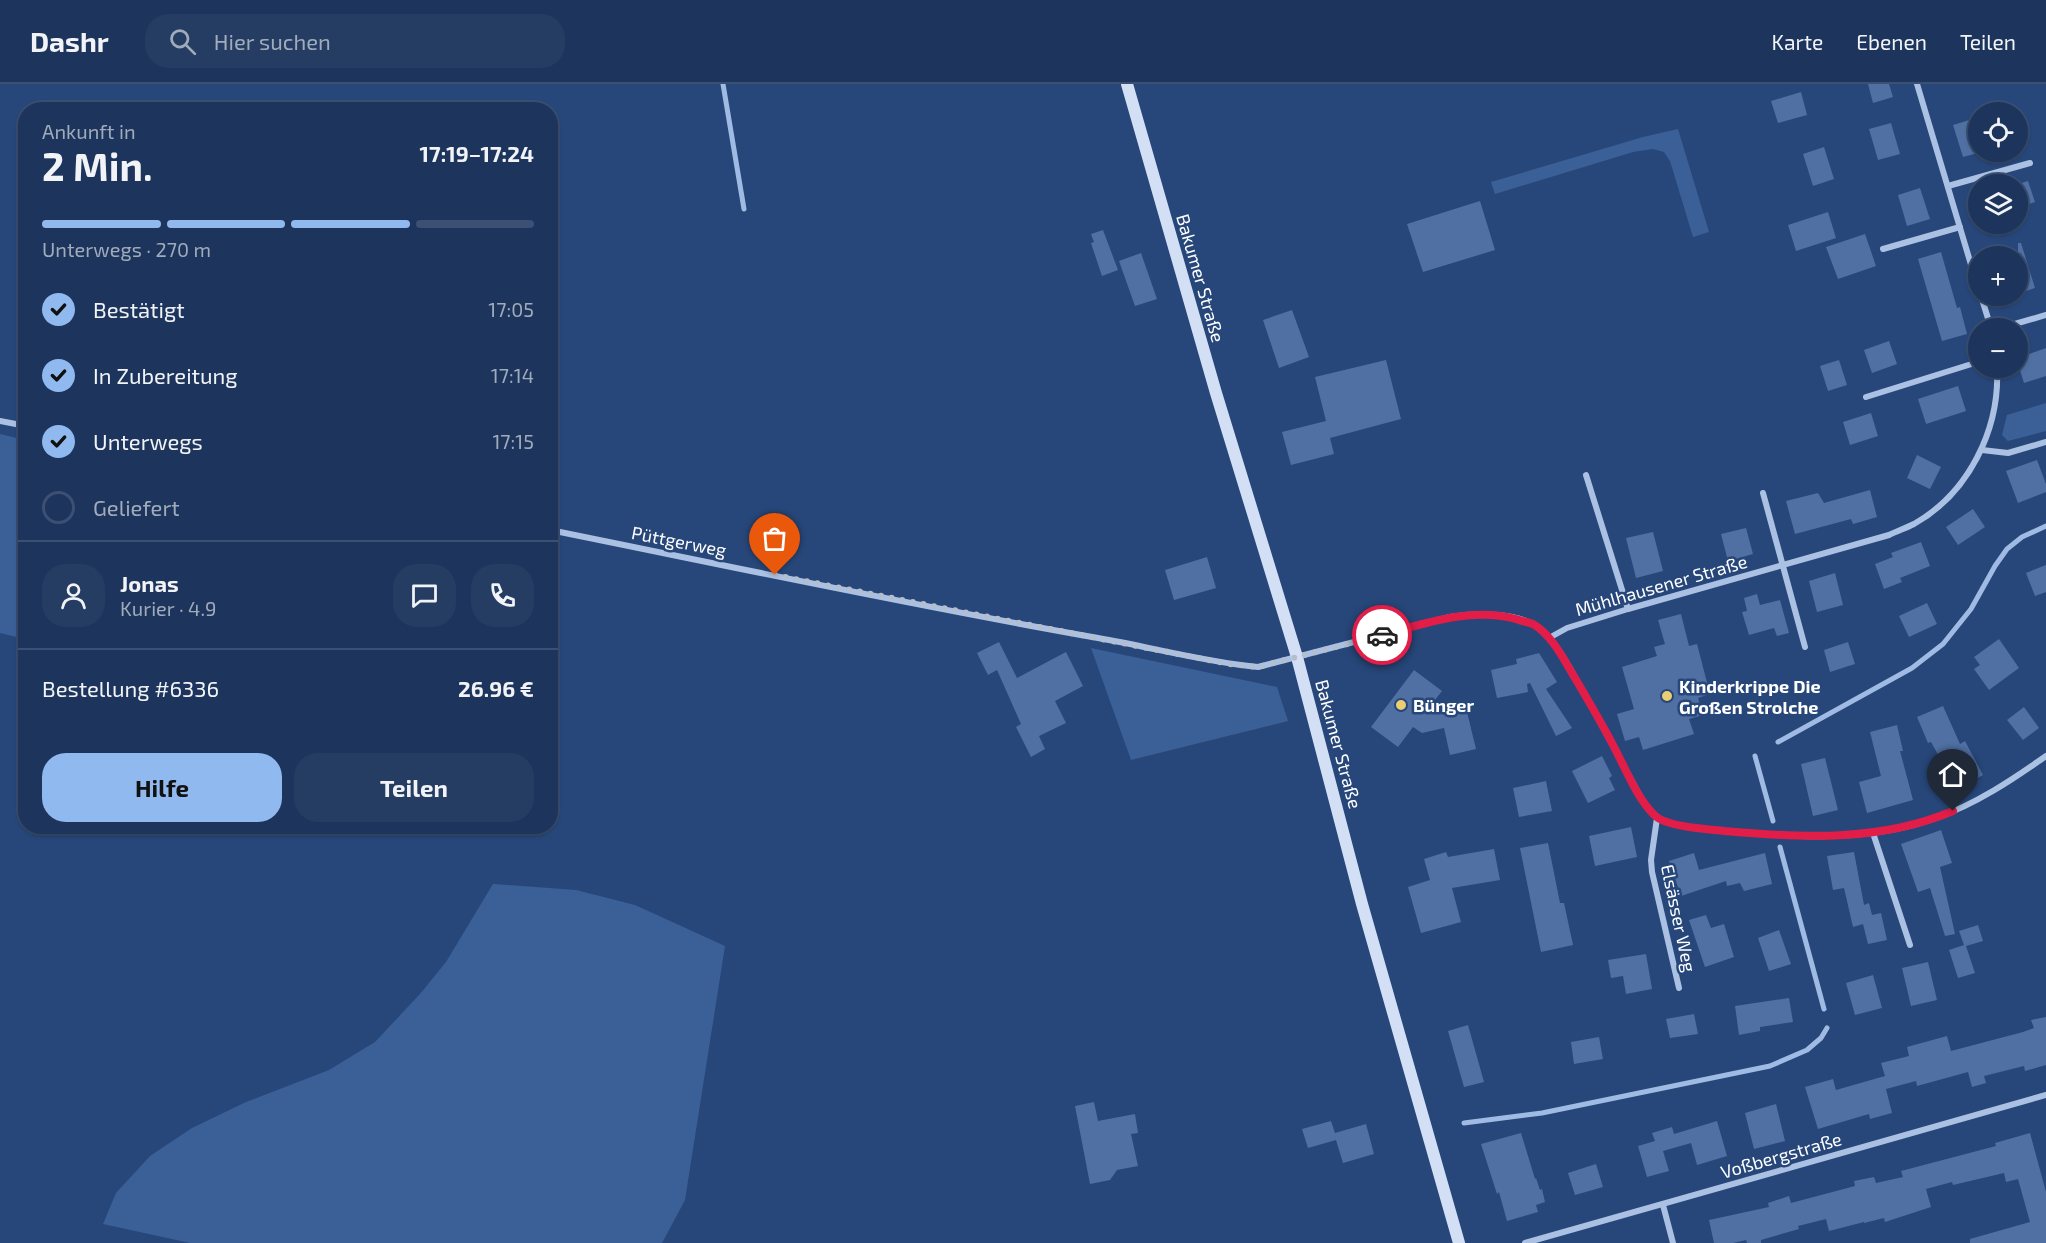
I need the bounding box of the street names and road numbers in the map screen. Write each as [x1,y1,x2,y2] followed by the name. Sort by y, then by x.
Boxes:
[1172,211,1230,345] street label: Bakumer Straße
[630,521,728,561] street label: Püttgerweg
[1572,550,1750,620] street label: Mühlhausener Straße
[1311,677,1367,811] street label: Bakumer Straße
[1657,862,1701,974] street label: Elsässer Weg
[1718,1127,1844,1183] street label: Voßbergstraße

